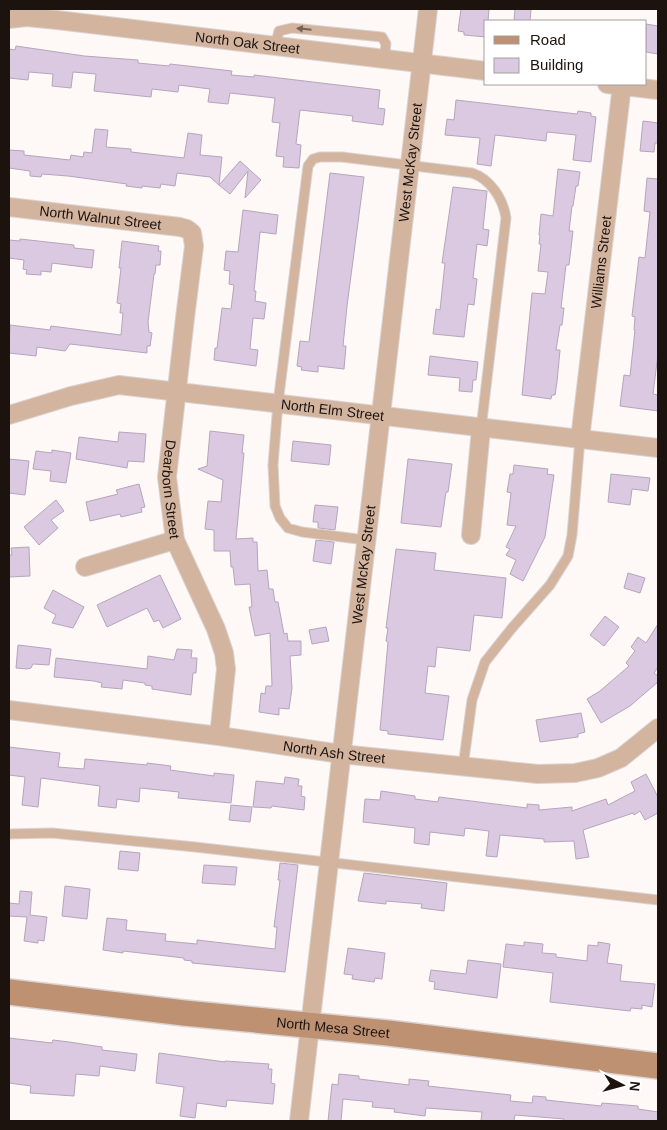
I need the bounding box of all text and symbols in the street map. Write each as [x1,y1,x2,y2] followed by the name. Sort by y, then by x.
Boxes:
[484,20,647,85] legend
[296,25,312,33] one-way arrow
[194,28,301,57] street label: North Oak Street
[530,31,566,48] text: Road
[530,56,583,73] text: Building
[395,102,425,223] street label: West McKay Street
[39,203,162,233] street label: North Walnut Street
[588,215,614,310] street label: Williams Street
[280,396,385,424] street label: North Elm Street
[159,439,183,540] street label: Dearborn Street
[349,504,378,625] street label: West McKay Street
[282,738,386,766] street label: North Ash Street
[276,1014,391,1041] street label: North Mesa Street
[597,1060,647,1110] north arrow
[626,1080,643,1092] text: N

